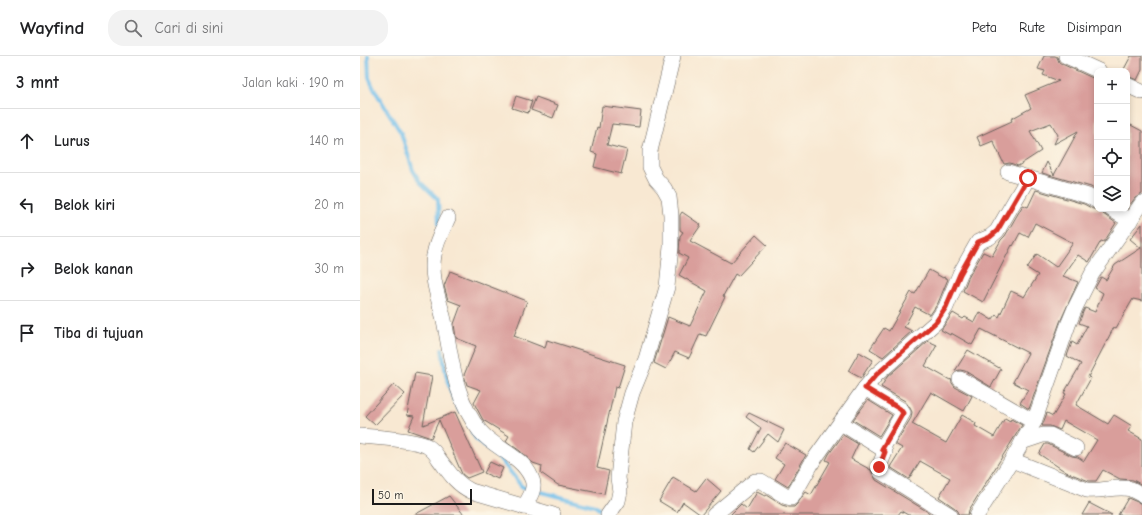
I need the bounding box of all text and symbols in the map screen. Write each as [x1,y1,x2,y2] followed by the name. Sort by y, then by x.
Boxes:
[108,10,388,46] search box
[20,17,84,39] text: Wayfind
[122,17,144,39] icon: search
[154,19,224,37] text: Cari di sini
[972,19,997,36] text: Peta
[1019,19,1045,36] text: Rute
[1067,19,1122,36] text: Disimpan
[1094,68,1130,212] map controls
[1094,68,1130,104] button: +
[16,73,59,92] text: 3 mnt
[242,75,344,90] text: Jalan kaki · 190 m
[1094,104,1130,140] button: −
[16,130,38,152] icon: ahead
[54,132,90,150] text: Lurus
[310,133,344,148] text: 140 m
[1094,140,1130,176] button: locate
[1019,169,1037,187] route start
[1094,176,1130,212] button: layers
[16,194,38,216] icon: left
[54,196,115,214] text: Belok kiri
[314,197,344,212] text: 20 m
[16,258,38,280] icon: right
[54,260,133,278] text: Belok kanan
[314,261,344,276] text: 30 m
[16,322,38,344] icon: arrive
[54,324,143,342] text: Tiba di tujuan
[870,458,888,476] route end
[372,487,472,506] scale bar
[378,489,403,502] text: 50 m

